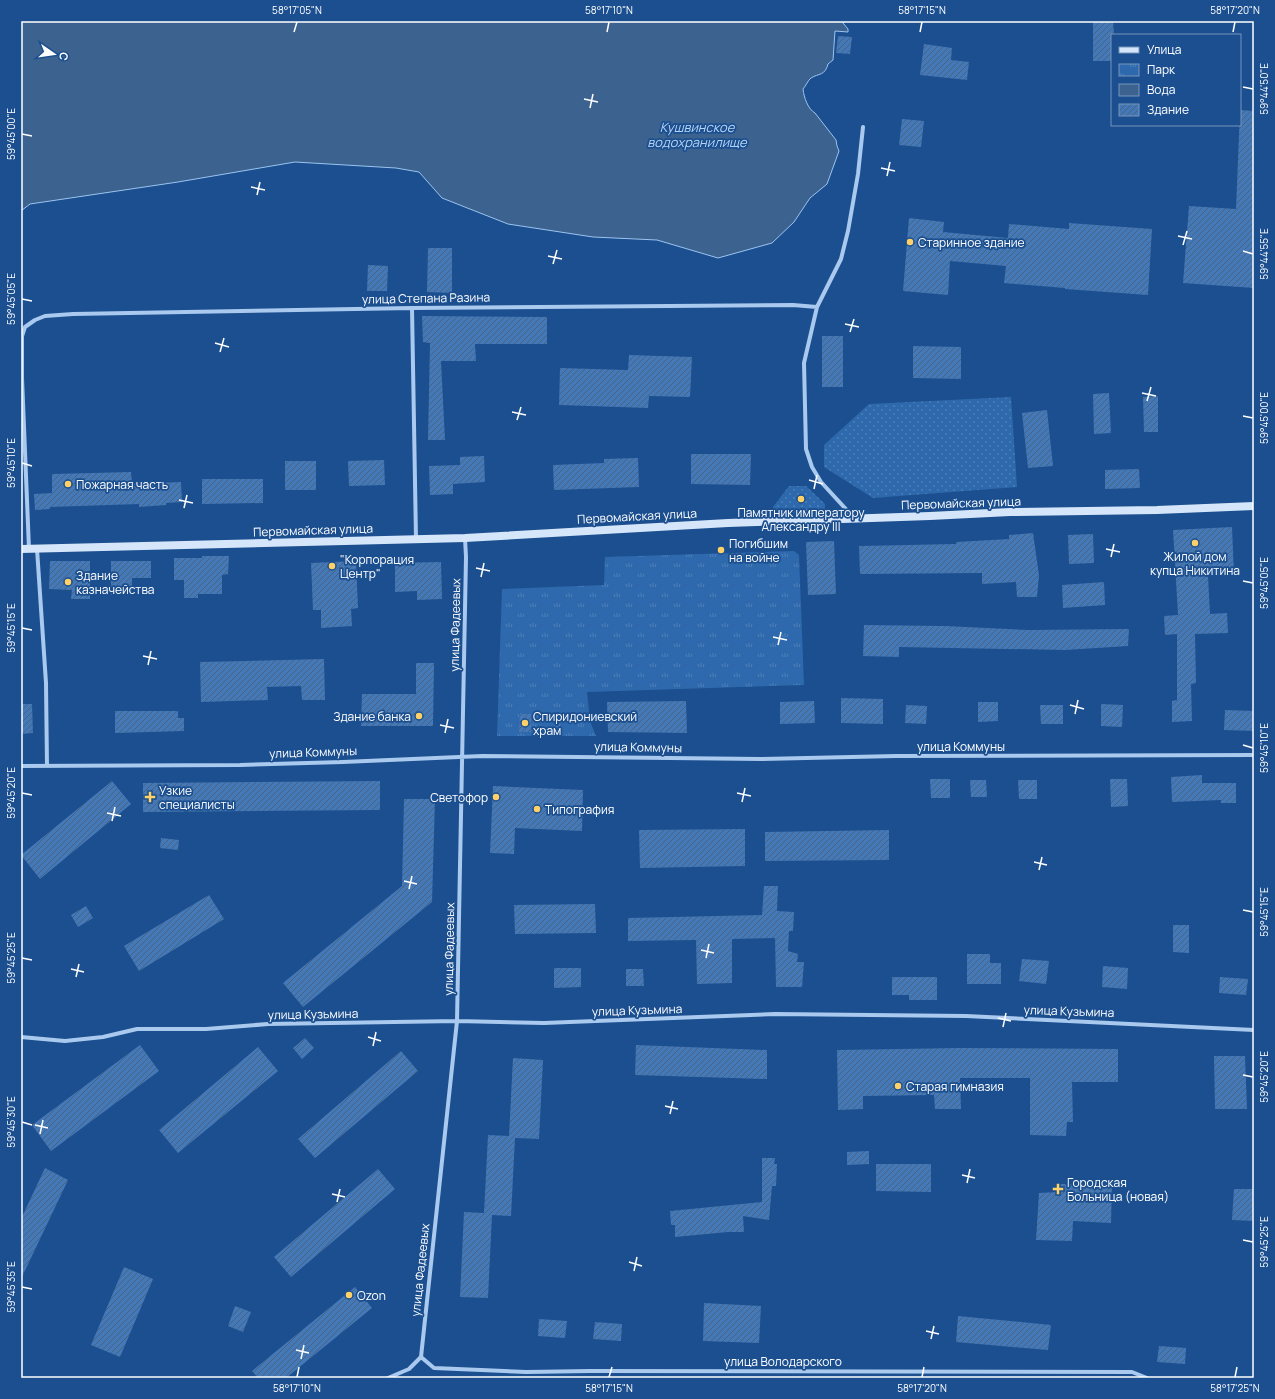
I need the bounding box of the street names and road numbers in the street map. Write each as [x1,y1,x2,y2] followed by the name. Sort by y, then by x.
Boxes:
[362,288,490,308] street label: улица Степана Разина
[901,492,1021,514] street label: Первомайская улица
[577,504,697,528] street label: Первомайская улица
[253,519,373,541] street label: Первомайская улица
[446,577,464,672] street label: улица Фадеевых
[594,738,682,756] street label: улица Коммуны
[917,738,1005,755] street label: улица Коммуны
[269,742,357,762] street label: улица Коммуны
[440,901,458,996] street label: улица Фадеевых
[591,1000,683,1020] street label: улица Кузьмина
[1023,1001,1115,1021] street label: улица Кузьмина
[268,1005,358,1023] street label: улица Кузьмина
[407,1222,433,1317] street label: улица Фадеевых
[724,1353,842,1370] street label: улица Володарского

